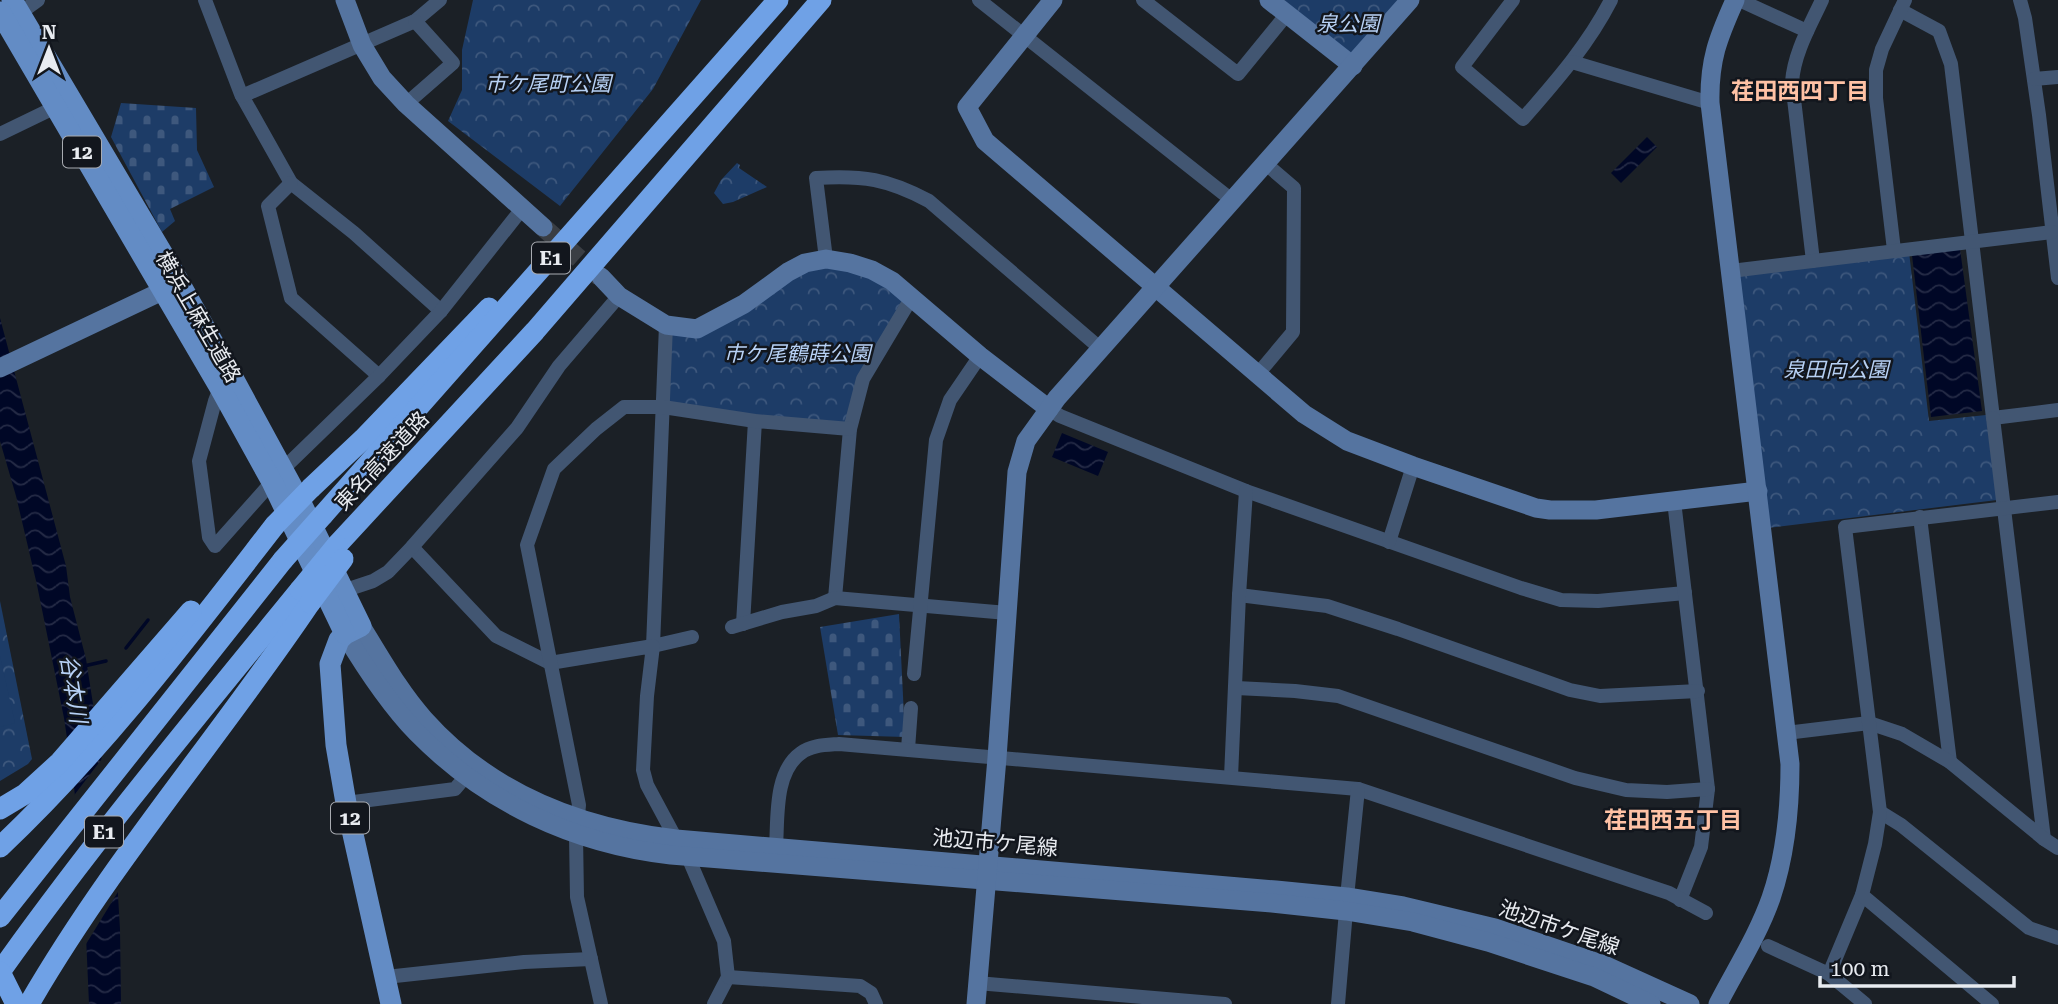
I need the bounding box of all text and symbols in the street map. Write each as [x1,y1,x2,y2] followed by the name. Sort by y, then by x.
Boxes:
[1317,12,1382,36] park label: 泉公園
[14,14,84,84] north arrow
[42,21,57,44] text: N
[485,72,614,96] park label: 市ケ尾町公園
[1731,78,1869,105] district label: 荏田西四丁目
[63,136,101,168] road number: 12
[532,242,570,274] road number: E1
[151,247,245,387] street label: 横浜上麻生道路
[724,342,873,366] park label: 市ケ尾鶴蒔公園
[1784,358,1891,382] park label: 泉田向公園
[330,407,434,515] street label: 東名高速道路
[54,653,92,728] water label: 谷本川
[331,803,369,834] road number: 12
[1604,807,1742,834] district label: 荏田西五丁目
[85,817,123,848] road number: E1
[931,826,1059,860] street label: 池辺市ケ尾線
[1496,896,1622,960] street label: 池辺市ケ尾線
[1820,944,2014,988] scale bar
[1830,957,1890,981] text: 100 m

